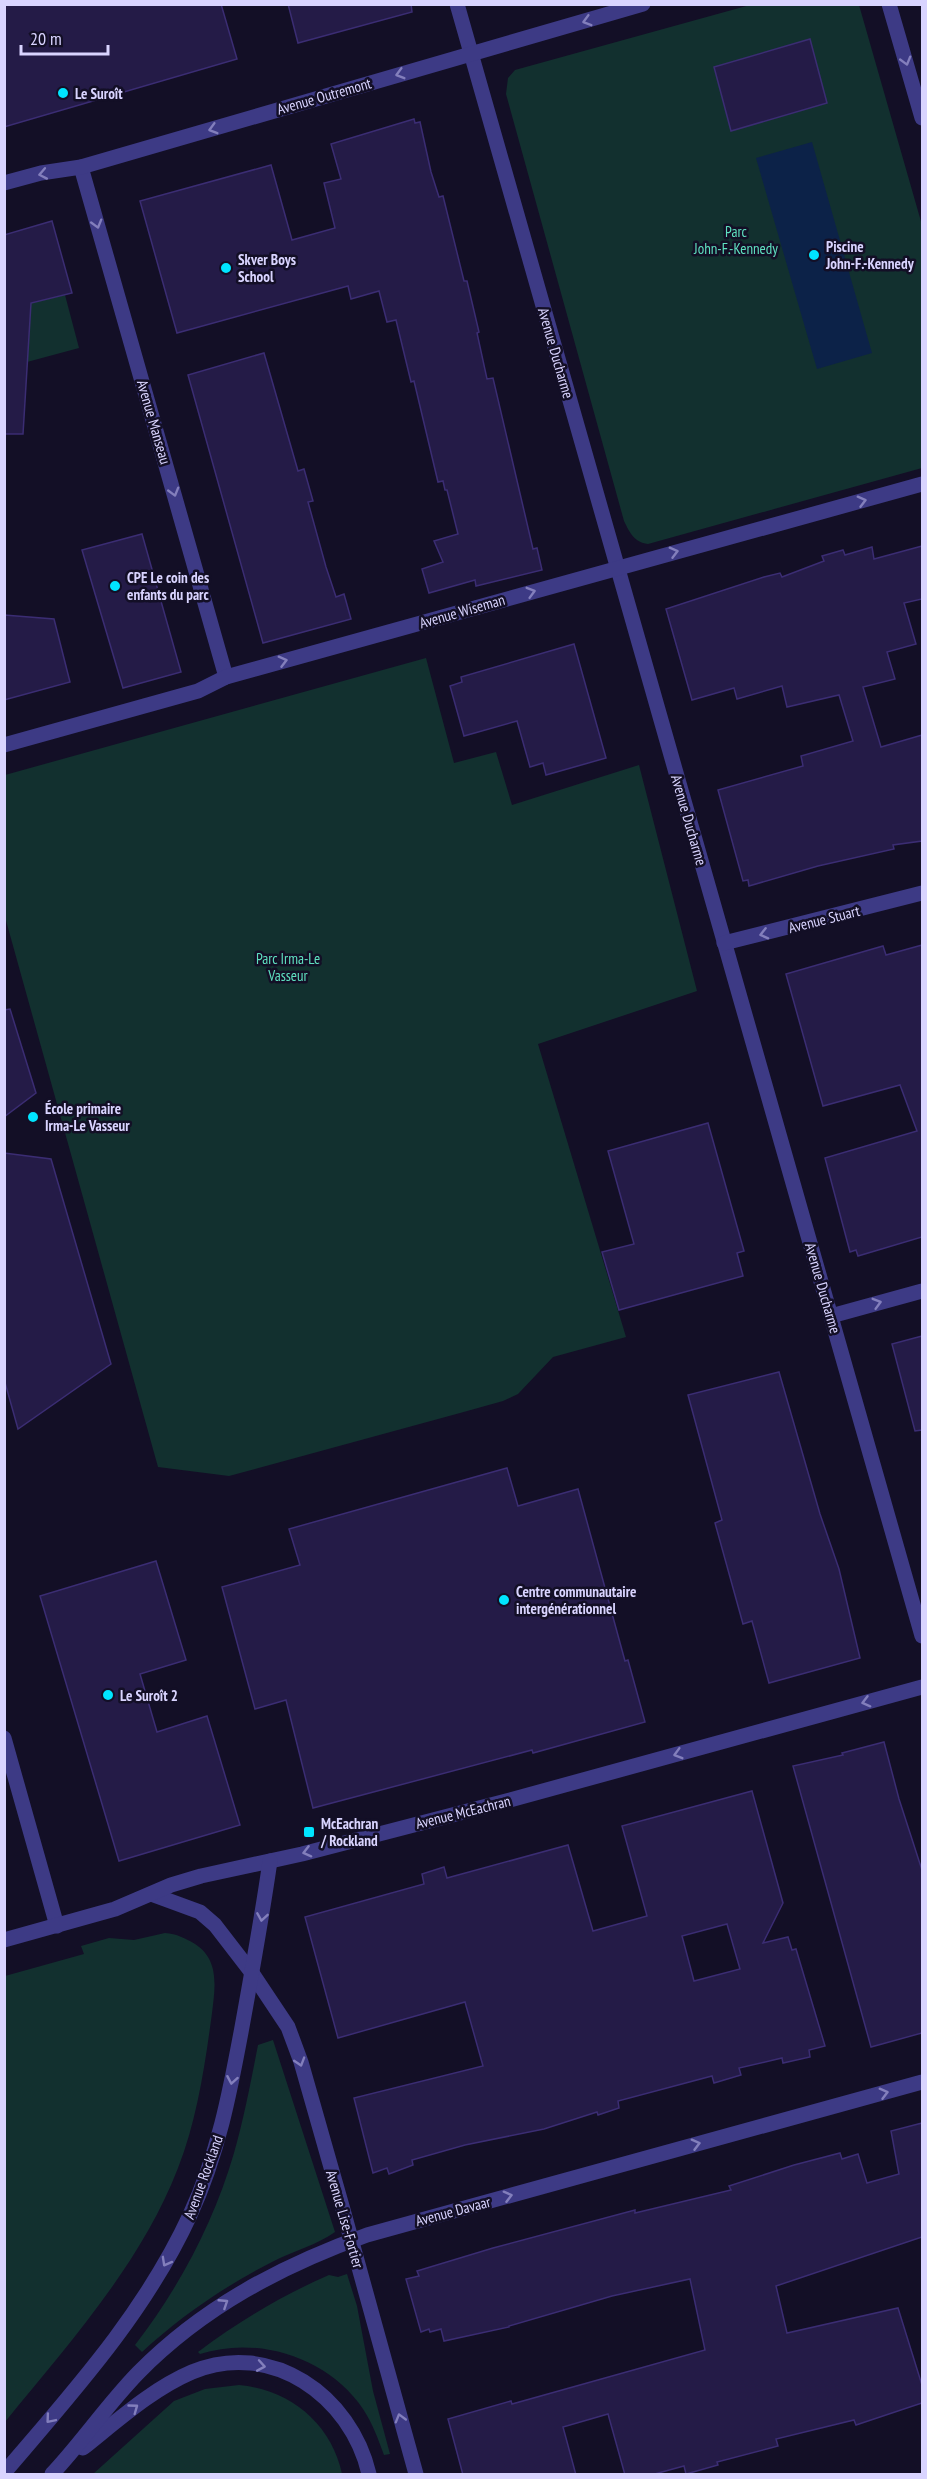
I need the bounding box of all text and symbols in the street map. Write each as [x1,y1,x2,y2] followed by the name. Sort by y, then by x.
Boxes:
[582,14,593,26] one-way arrow
[21,18,108,56] scale bar
[30,27,62,50] text: 20 m
[899,55,911,66] one-way arrow
[395,67,406,79] one-way arrow
[275,73,373,119] street label: Avenue Outremont
[75,84,123,103] place label: Le Suroît
[56,86,70,100] marker: Le Suroît
[208,122,219,134] one-way arrow
[38,167,48,180] one-way arrow
[90,218,102,229] one-way arrow
[693,222,778,258] park label: Parc John-F.-Kennedy
[825,237,915,273] place label: Piscine John-F.-Kennedy
[807,248,821,262] marker: Piscine John-F.-Kennedy
[238,250,296,286] place label: Skver Boys School
[219,261,233,275] marker: Skver Boys School
[534,305,578,401] street label: Avenue Ducharme
[133,378,175,466] street label: Avenue Manseau
[167,486,179,497] one-way arrow
[856,496,867,508] one-way arrow
[668,547,679,559] one-way arrow
[127,568,210,604] place label: CPE Le coin des enfants du parc
[108,579,122,593] marker: CPE Le coin des enfants du parc
[525,587,536,599] one-way arrow
[417,590,507,632] street label: Avenue Wiseman
[277,656,288,668] one-way arrow
[667,772,711,868] street label: Avenue Ducharme
[786,901,862,937] street label: Avenue Stuart
[759,926,769,939] one-way arrow
[256,949,320,985] park label: Parc Irma-Le Vasseur
[45,1099,130,1135] place label: École primaire Irma-Le Vasseur
[26,1110,40,1124] marker: École primaire Irma-Le Vasseur
[801,1240,845,1336] street label: Avenue Ducharme
[872,1298,882,1311] one-way arrow
[516,1582,637,1618] place label: Centre communautaire intergénérationnel
[497,1593,511,1607] marker: Centre communautaire intergénérationnel
[120,1686,178,1705] place label: Le Suroît 2
[101,1688,115,1702] marker: Le Suroît 2
[861,1695,872,1707] one-way arrow
[673,1747,684,1759] one-way arrow
[414,1791,512,1833] street label: Avenue McEachran
[320,1814,378,1850] place label: McEachran / Rockland
[302,1825,316,1839] marker: McEachran / Rockland
[302,1845,312,1858] one-way arrow
[256,1912,268,1921] one-way arrow
[293,2056,305,2067] one-way arrow
[226,2074,239,2084] one-way arrow
[878,2088,889,2100] one-way arrow
[179,2132,227,2222] street label: Avenue Rockland
[691,2139,701,2152] one-way arrow
[322,2168,368,2271] street label: Avenue Lise-Fortier
[502,2191,513,2203] one-way arrow
[413,2192,493,2230] street label: Avenue Davaar
[162,2256,173,2266] one-way arrow
[217,2299,228,2310] one-way arrow
[256,2359,266,2372] one-way arrow
[128,2404,139,2415] one-way arrow
[47,2412,58,2423] one-way arrow
[395,2413,407,2424] one-way arrow

